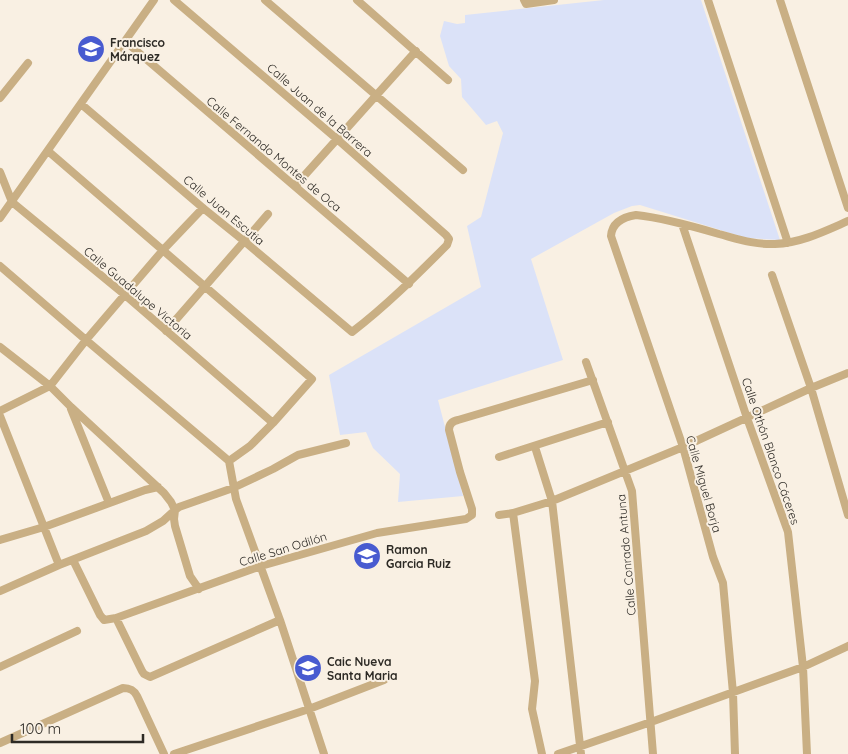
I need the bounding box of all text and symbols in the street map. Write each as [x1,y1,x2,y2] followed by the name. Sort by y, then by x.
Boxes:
[76,34,106,64] school or university icon: Francisco Márquez
[110,35,165,64] place label: Francisco Márquez
[264,60,376,160] street label: Calle Juan de la Barrera
[204,93,344,215] street label: Calle Fernando Montes de Oca
[180,172,268,248] street label: Calle Juan Escutia
[81,243,195,343] street label: Calle Guadalupe Victoria
[739,376,803,527] street label: Calle Othón Blanco Cáceres
[683,434,725,534] street label: Calle Miguel Borja
[613,494,639,616] street label: Calle Conrado Antuna
[237,529,329,569] street label: Calle San Odilón
[352,541,382,571] school or university icon: Ramon Garcia Ruiz
[386,542,451,571] place label: Ramon Garcia Ruiz
[293,653,323,683] school or university icon: Caic Nueva Santa Maria
[327,654,398,683] place label: Caic Nueva Santa Maria
[12,712,144,744] scale bar
[20,719,61,738] text: 100 m

